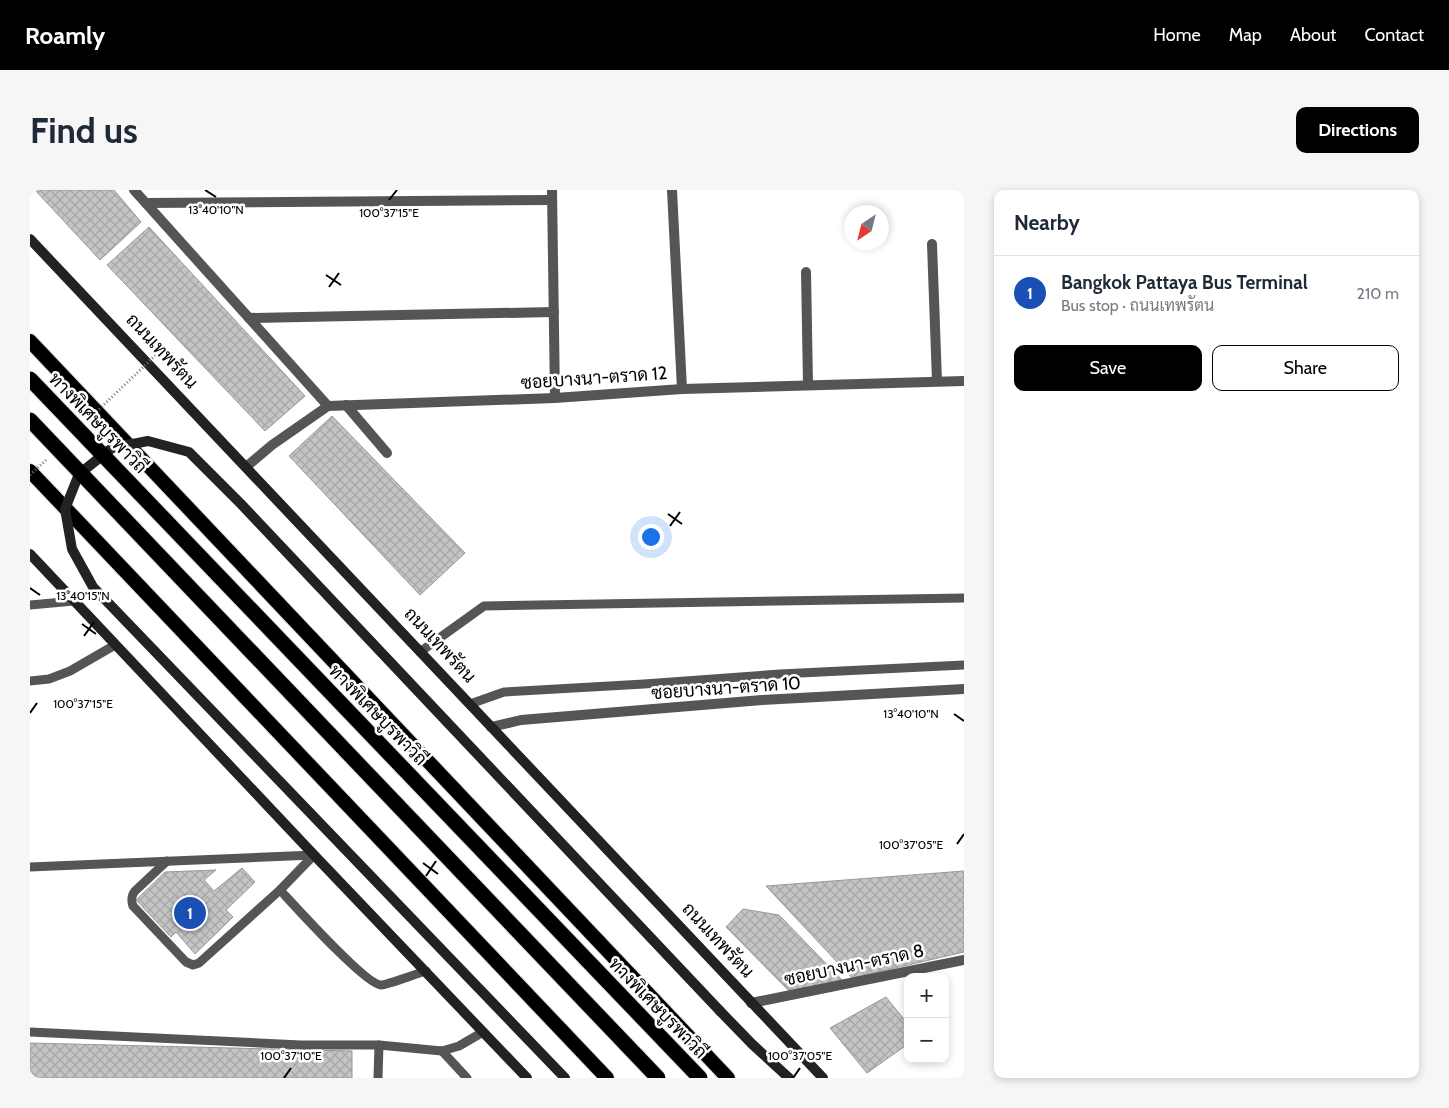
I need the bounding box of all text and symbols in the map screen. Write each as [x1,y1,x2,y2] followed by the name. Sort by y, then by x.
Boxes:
[25,21,105,50] text: Roamly
[1153,24,1201,46] text: Home
[1229,24,1262,46] text: Map
[1290,24,1336,46] text: About
[1364,24,1424,46] text: Contact
[1296,107,1419,153] button: Directions
[30,109,138,152] text: Find us
[188,202,244,217] text: 13°40'10"N
[359,205,419,220] text: 100°37'15"E
[844,205,889,250] north arrow
[1014,210,1080,235] text: Nearby
[1061,271,1308,294] text: Bangkok Pattaya Bus Terminal
[1027,284,1033,303] text: 1
[1357,284,1399,303] text: 210 m
[1061,296,1214,315] text: Bus stop · ถนนเทพรัตน
[122,309,202,393] street label: ถนนเทพรัตน
[1014,345,1202,391] button: Save
[1212,345,1399,391] button: Share
[520,362,668,394] street label: ซอยบางนา-ตราด 12
[43,366,153,480] street label: ทางพิเศษบูรพาวิถี
[638,524,664,550] your location
[56,588,110,603] text: 13°40'15"N
[400,603,480,687] street label: ถนนเทพรัตน
[323,658,433,772] street label: ทางพิเศษบูรพาวิถี
[651,672,801,704] street label: ซอยบางนา-ตราด 10
[53,696,113,711] text: 100°37'15"E
[883,706,939,721] text: 13°40'10"N
[879,837,943,852] text: 100°37'05"E
[174,894,206,932] pin: 1
[678,898,758,982] street label: ถนนเทพรัตน
[782,939,926,991] street label: ซอยบางนา-ตราด 8
[603,951,713,1065] street label: ทางพิเศษบูรพาวิถี
[904,973,949,1063] map controls
[904,973,949,1018] button: +
[904,1018,949,1063] button: −
[260,1048,322,1063] text: 100°37'10"E
[768,1048,832,1063] text: 100°37'05"E

